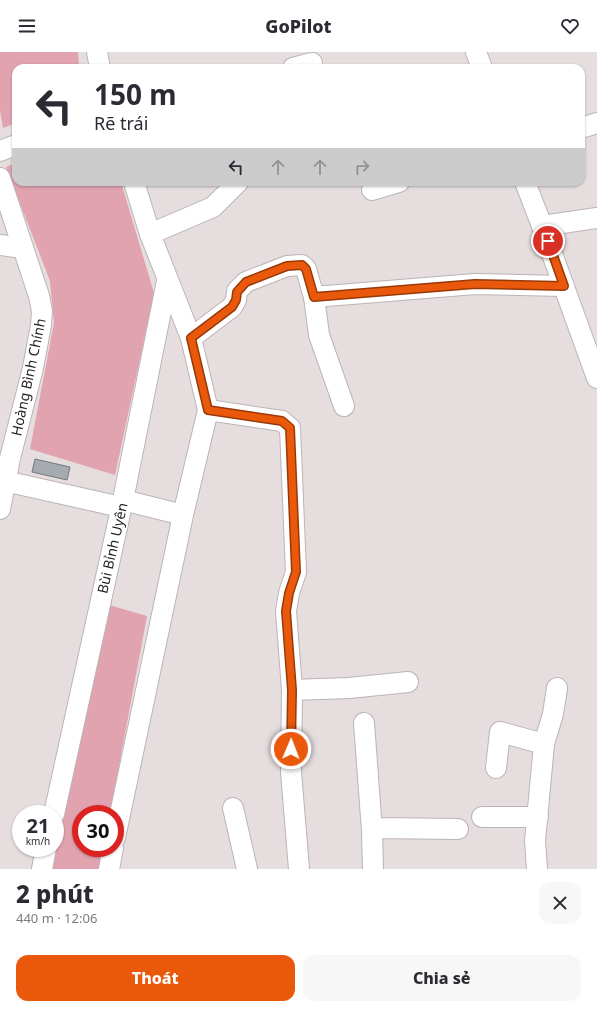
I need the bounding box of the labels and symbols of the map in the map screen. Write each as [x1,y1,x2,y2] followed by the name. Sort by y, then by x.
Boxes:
[531,224,565,258] pin
[6,316,50,438] street label: Hoàng Bình Chính
[92,501,132,595] street label: Bùi Bỉnh Uyên
[270,728,312,770] position arrow
[72,805,124,857] speed limit sign: 30

